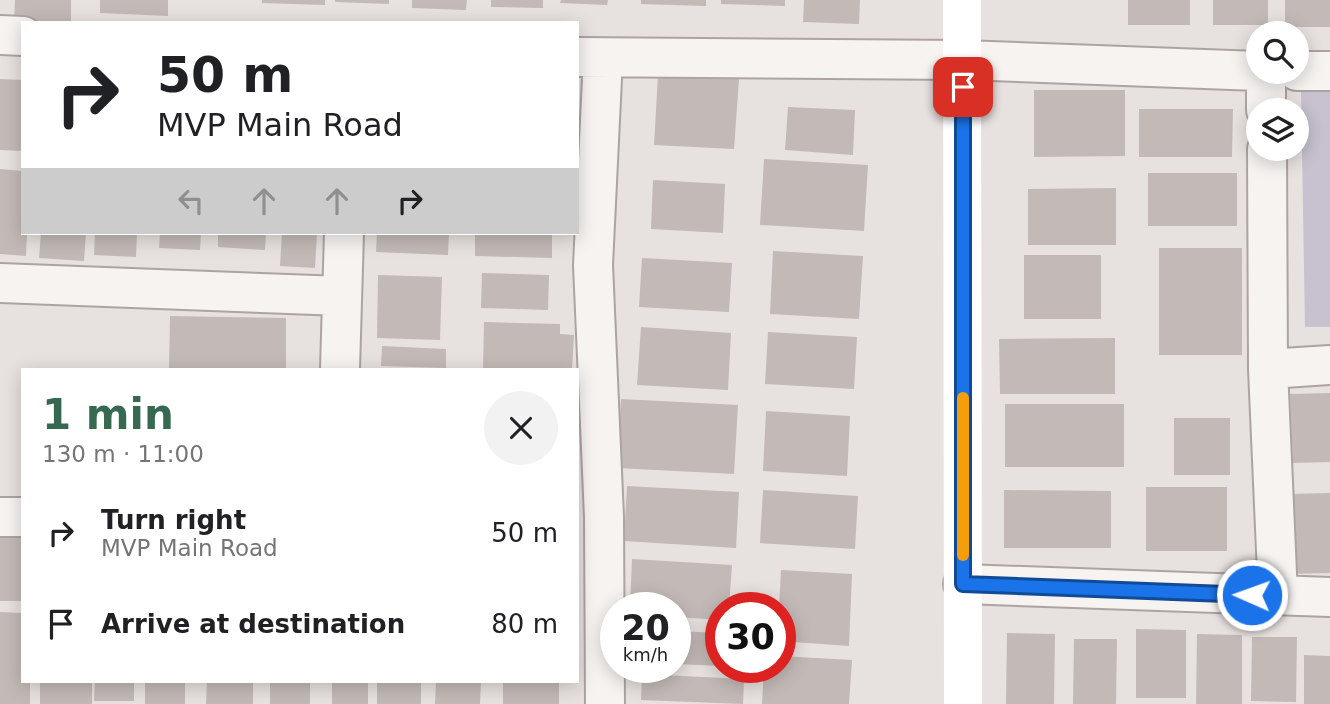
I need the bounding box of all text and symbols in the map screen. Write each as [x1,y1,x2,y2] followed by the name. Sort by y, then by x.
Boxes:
[1246,21,1309,161] map controls
[1246,21,1309,84] button: search
[157,47,293,104] text: 50 m
[42,49,133,140] icon: right
[933,57,993,117] pin
[944,68,982,106] icon: arrive
[1246,98,1309,161] button: layers
[157,106,403,144] text: MVP Main Road
[172,182,210,220] icon: left
[245,182,283,220] icon: ahead
[318,182,356,220] icon: ahead
[391,182,429,220] icon: right
[42,390,174,439] text: 1 min
[484,391,558,465] button: close
[42,441,204,467] text: 130 m · 11:00
[101,505,246,535] text: Turn right
[42,514,80,552] icon: right
[491,518,558,548] text: 50 m
[101,535,278,561] text: MVP Main Road
[1215,558,1289,632] position arrow
[705,592,796,683] speed limit sign: 30
[42,605,80,643] icon: arrive
[621,608,670,648] text: 20
[101,609,405,639] text: Arrive at destination
[491,609,558,639] text: 80 m
[623,644,668,665] text: km/h

